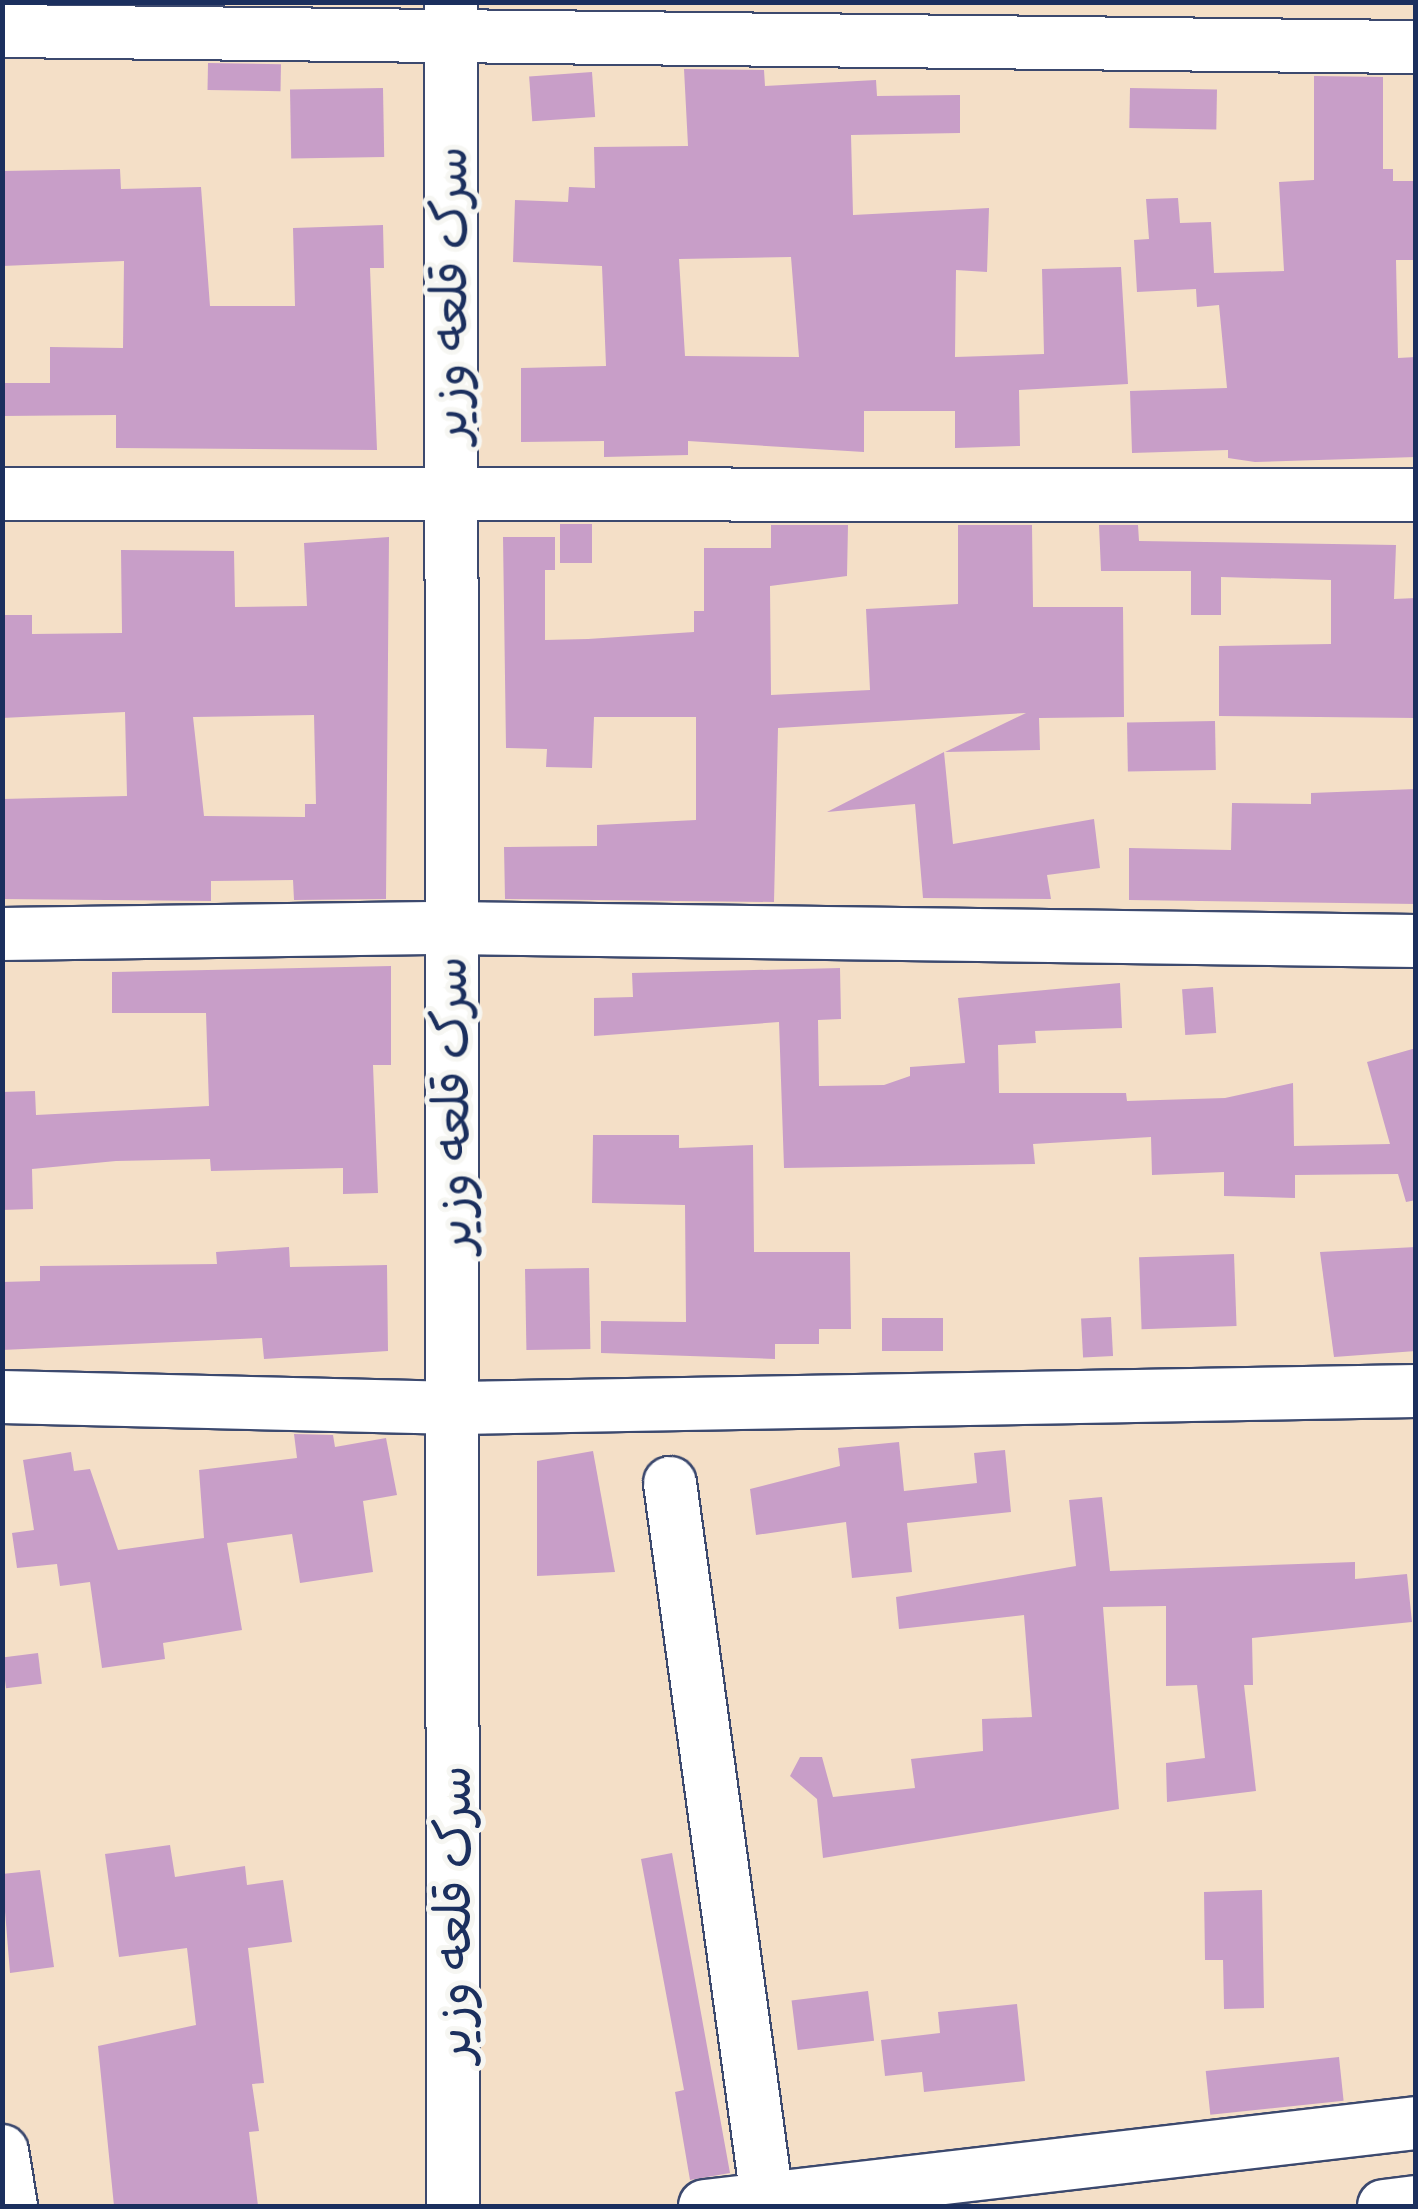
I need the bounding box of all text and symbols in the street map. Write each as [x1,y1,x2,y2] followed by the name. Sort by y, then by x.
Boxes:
[420,146,480,444] street label: سرک قلعه وزیر
[419,956,485,1254] street label: سرک قلعه وزیر
[424,1765,484,2063] street label: سرک قلعه وزیر

